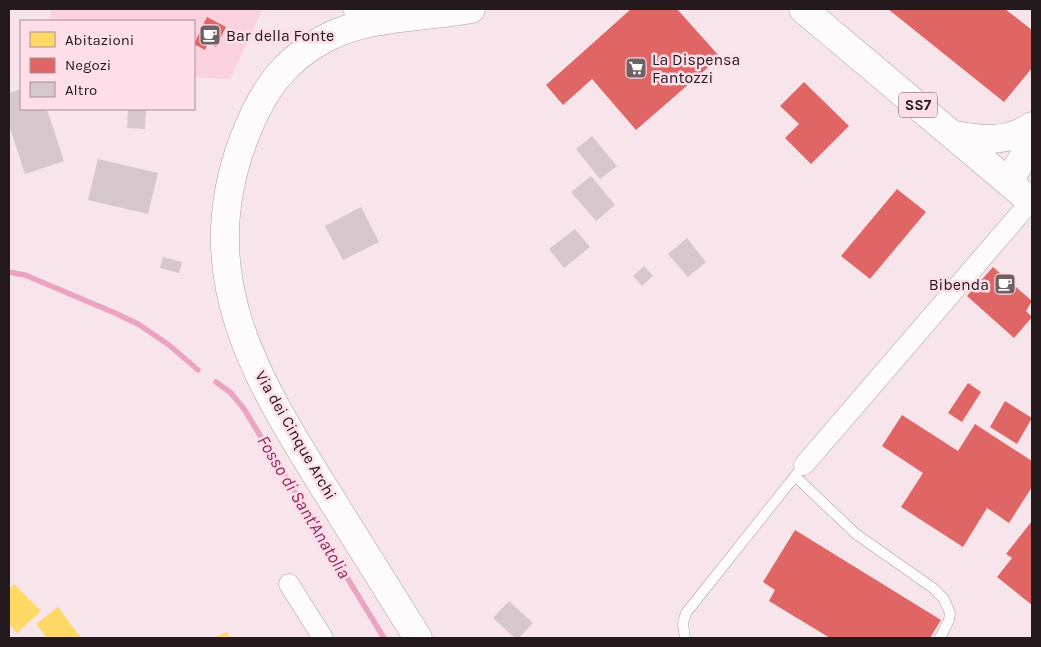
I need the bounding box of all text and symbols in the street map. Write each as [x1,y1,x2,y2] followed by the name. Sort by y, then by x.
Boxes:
[20,20,195,110] legend
[198,23,222,47] cafe icon: Bar della Fonte
[226,26,334,45] place label: Bar della Fonte
[65,31,134,49] text: Abitazioni
[652,50,740,87] place label: La Dispensa Fantozzi
[65,56,111,74] text: Negozi
[624,56,648,80] supermarket icon: La Dispensa Fantozzi
[65,81,97,99] text: Altro
[899,92,937,118] road number: SS7
[993,272,1017,296] cafe icon: Bibenda
[929,275,989,294] place label: Bibenda
[251,367,341,503] street label: Via dei Cinque Archi
[252,431,356,583] water label: Fosso di Sant'Anatolia

